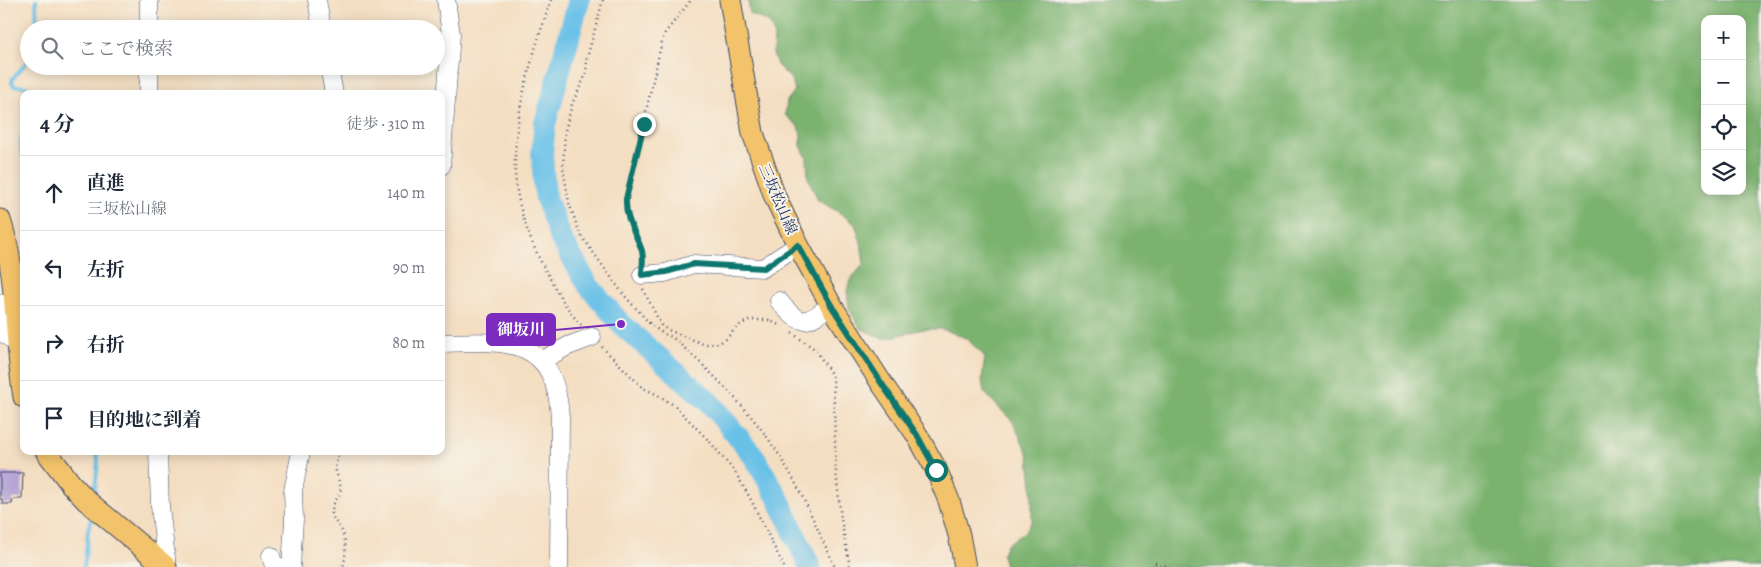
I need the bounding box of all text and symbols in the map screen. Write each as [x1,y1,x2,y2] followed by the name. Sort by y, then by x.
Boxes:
[1701,15,1746,195] map controls
[1701,15,1746,60] button: +
[20,20,445,75] search box
[38,34,66,62] icon: search
[78,36,173,62] text: ここで検索
[1701,60,1746,105] button: −
[1701,105,1746,150] button: locate
[40,110,75,138] text: 4 分
[346,113,425,135] text: 徒歩 · 310 m
[633,113,656,136] route end
[1701,150,1746,195] button: layers
[754,161,802,237] street label: 三坂松山線
[87,170,125,196] text: 直進
[40,179,68,207] icon: ahead
[387,182,425,204] text: 140 m
[87,198,167,220] text: 三坂松山線
[40,254,68,282] icon: left
[87,257,125,283] text: 左折
[393,257,425,279] text: 90 m
[487,314,555,345] callout: 御坂川
[497,319,545,341] text: 御坂川
[40,329,68,357] icon: right
[87,332,125,358] text: 右折
[392,332,425,354] text: 80 m
[40,404,68,432] icon: arrive
[87,407,201,433] text: 目的地に到着
[925,459,948,482] route start

